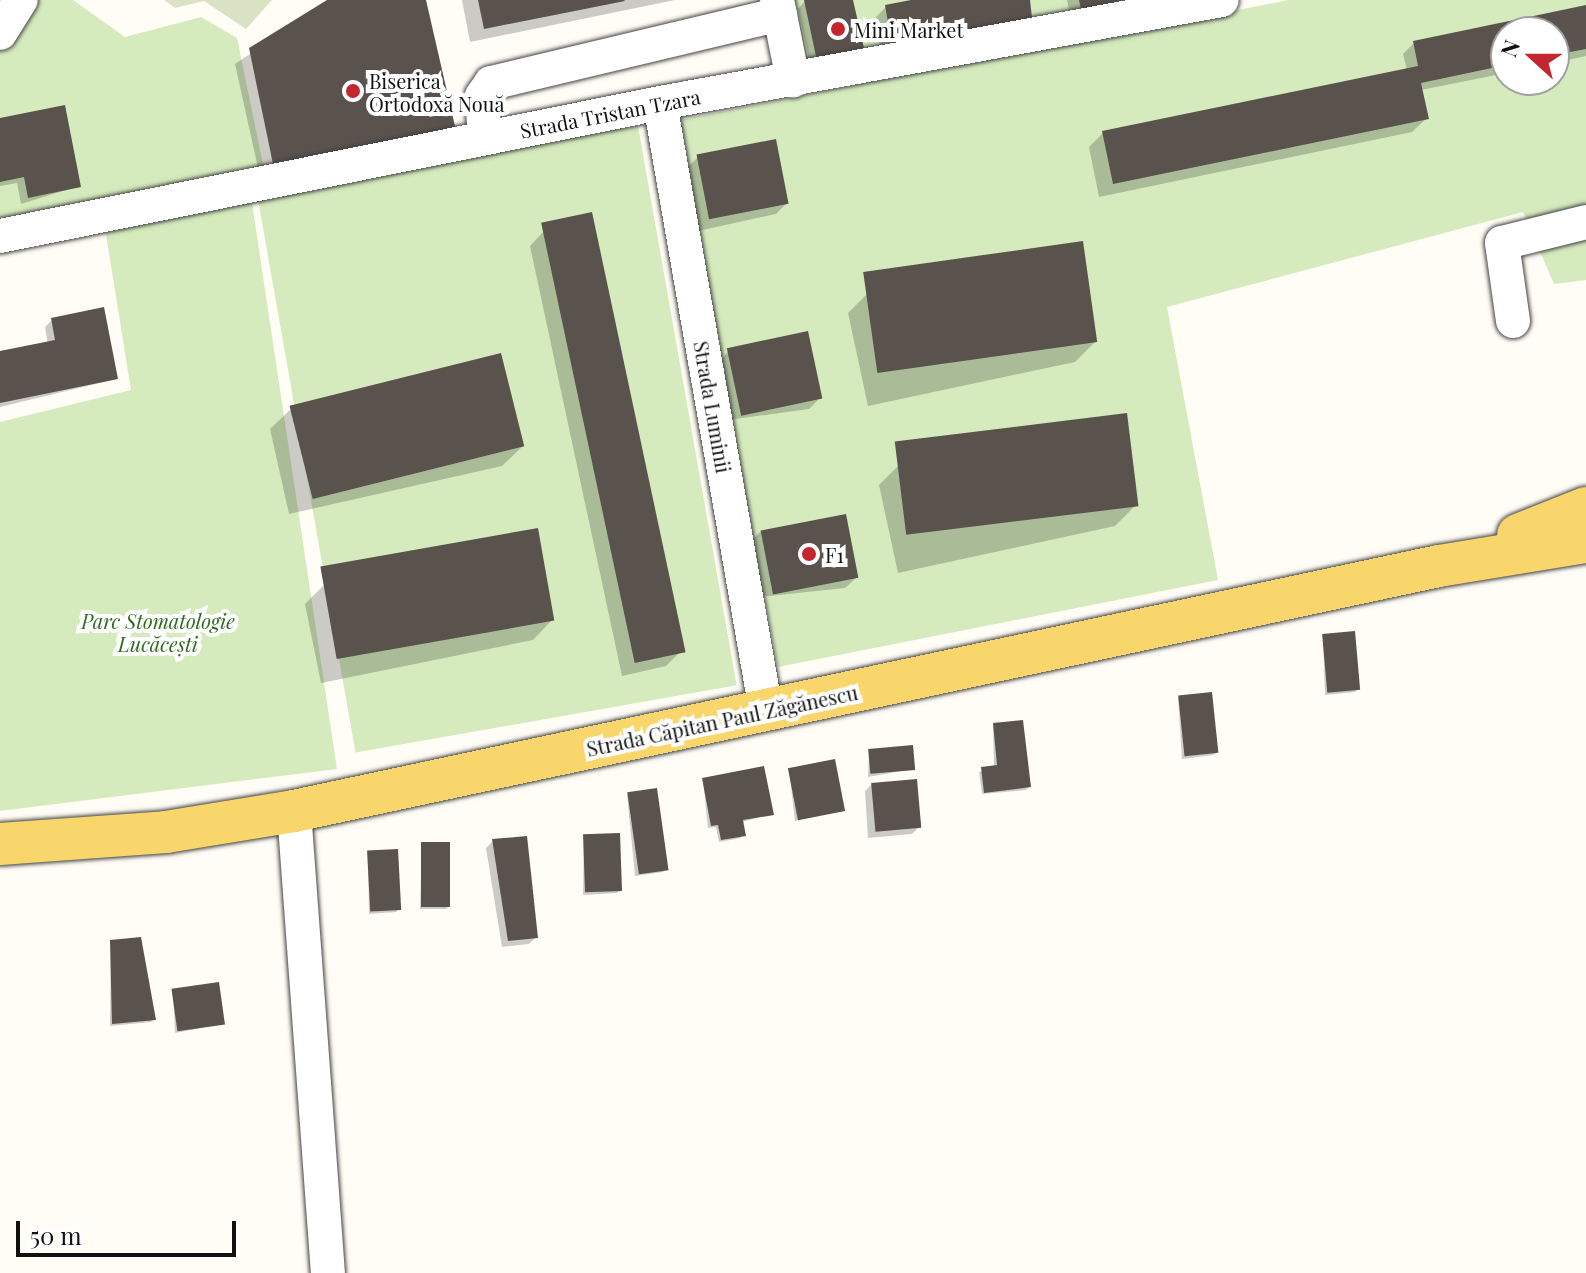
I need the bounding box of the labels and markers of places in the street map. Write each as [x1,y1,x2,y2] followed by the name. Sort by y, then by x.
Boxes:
[854,17,963,41] place label: Mini Market
[829,20,847,38] marker: Mini Market
[369,68,505,115] place label: Biserica Ortodoxă Nouă
[344,82,362,100] marker: Biserica Ortodoxă Nouă
[825,542,844,566] place label: F1
[800,545,818,563] marker: F1

